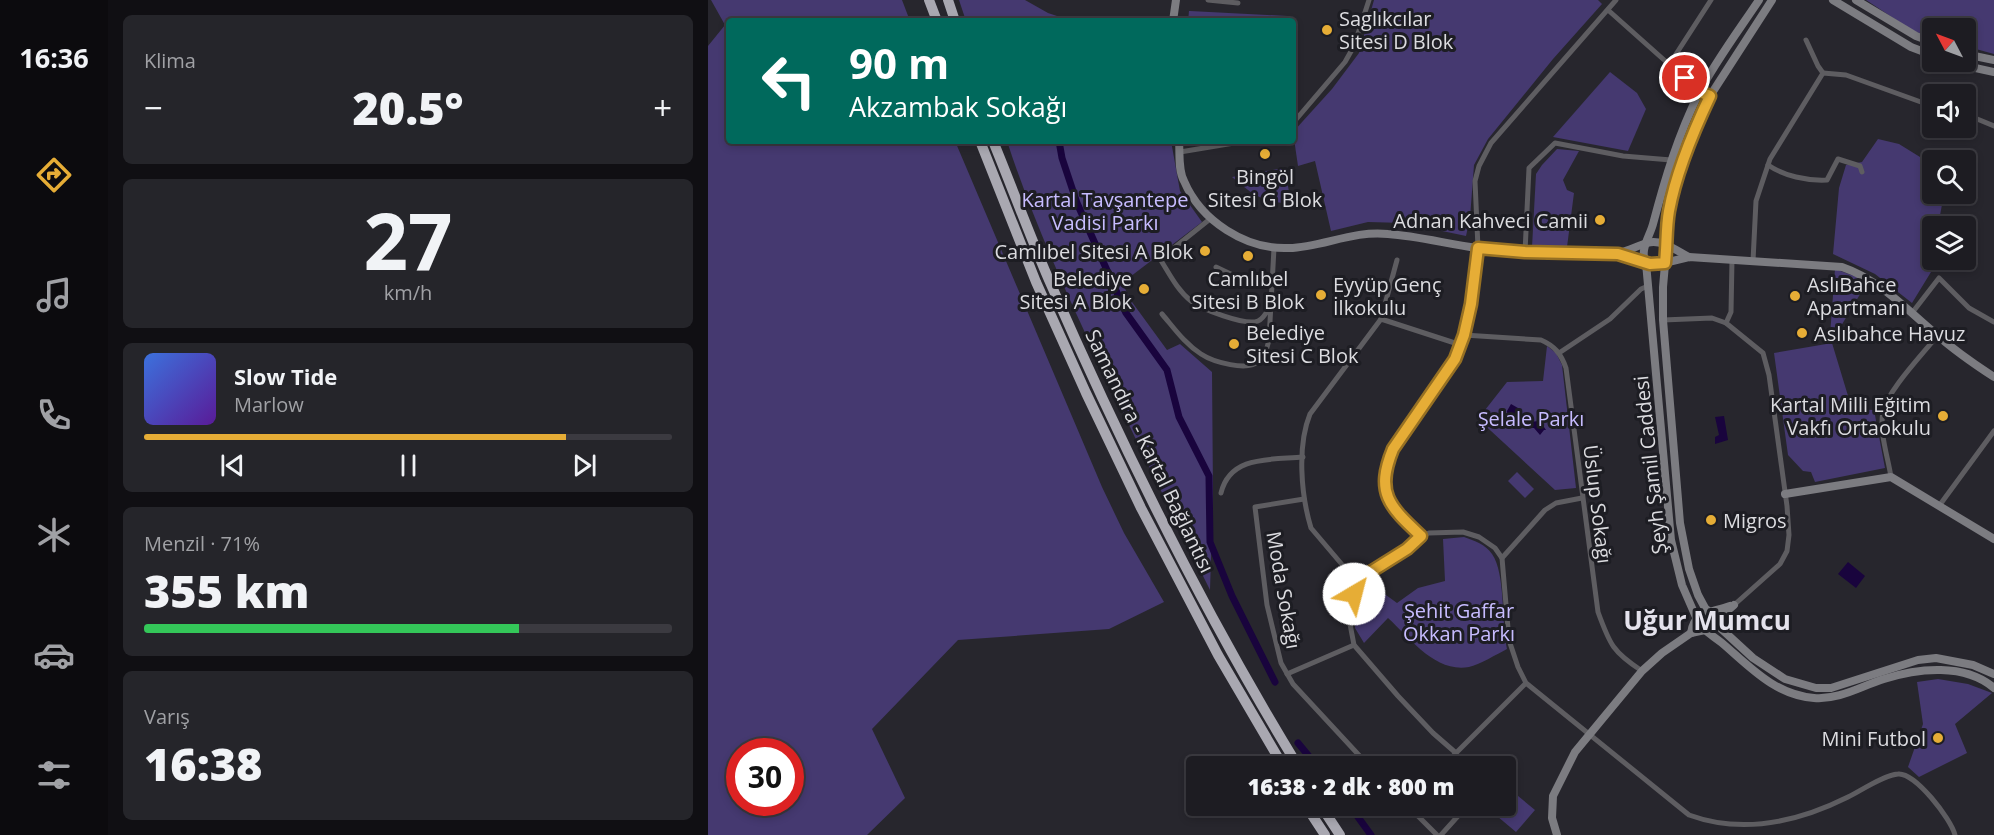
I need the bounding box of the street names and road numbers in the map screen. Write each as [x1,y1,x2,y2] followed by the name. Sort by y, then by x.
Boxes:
[1079,325,1221,577] street label: Samandıra - Kartal Bağlantısı
[1627,374,1673,556] street label: Şeyh Şamil Caddesi
[1577,443,1619,565] street label: Üslup Sokağı
[1260,529,1308,651] street label: Moda Sokağı

